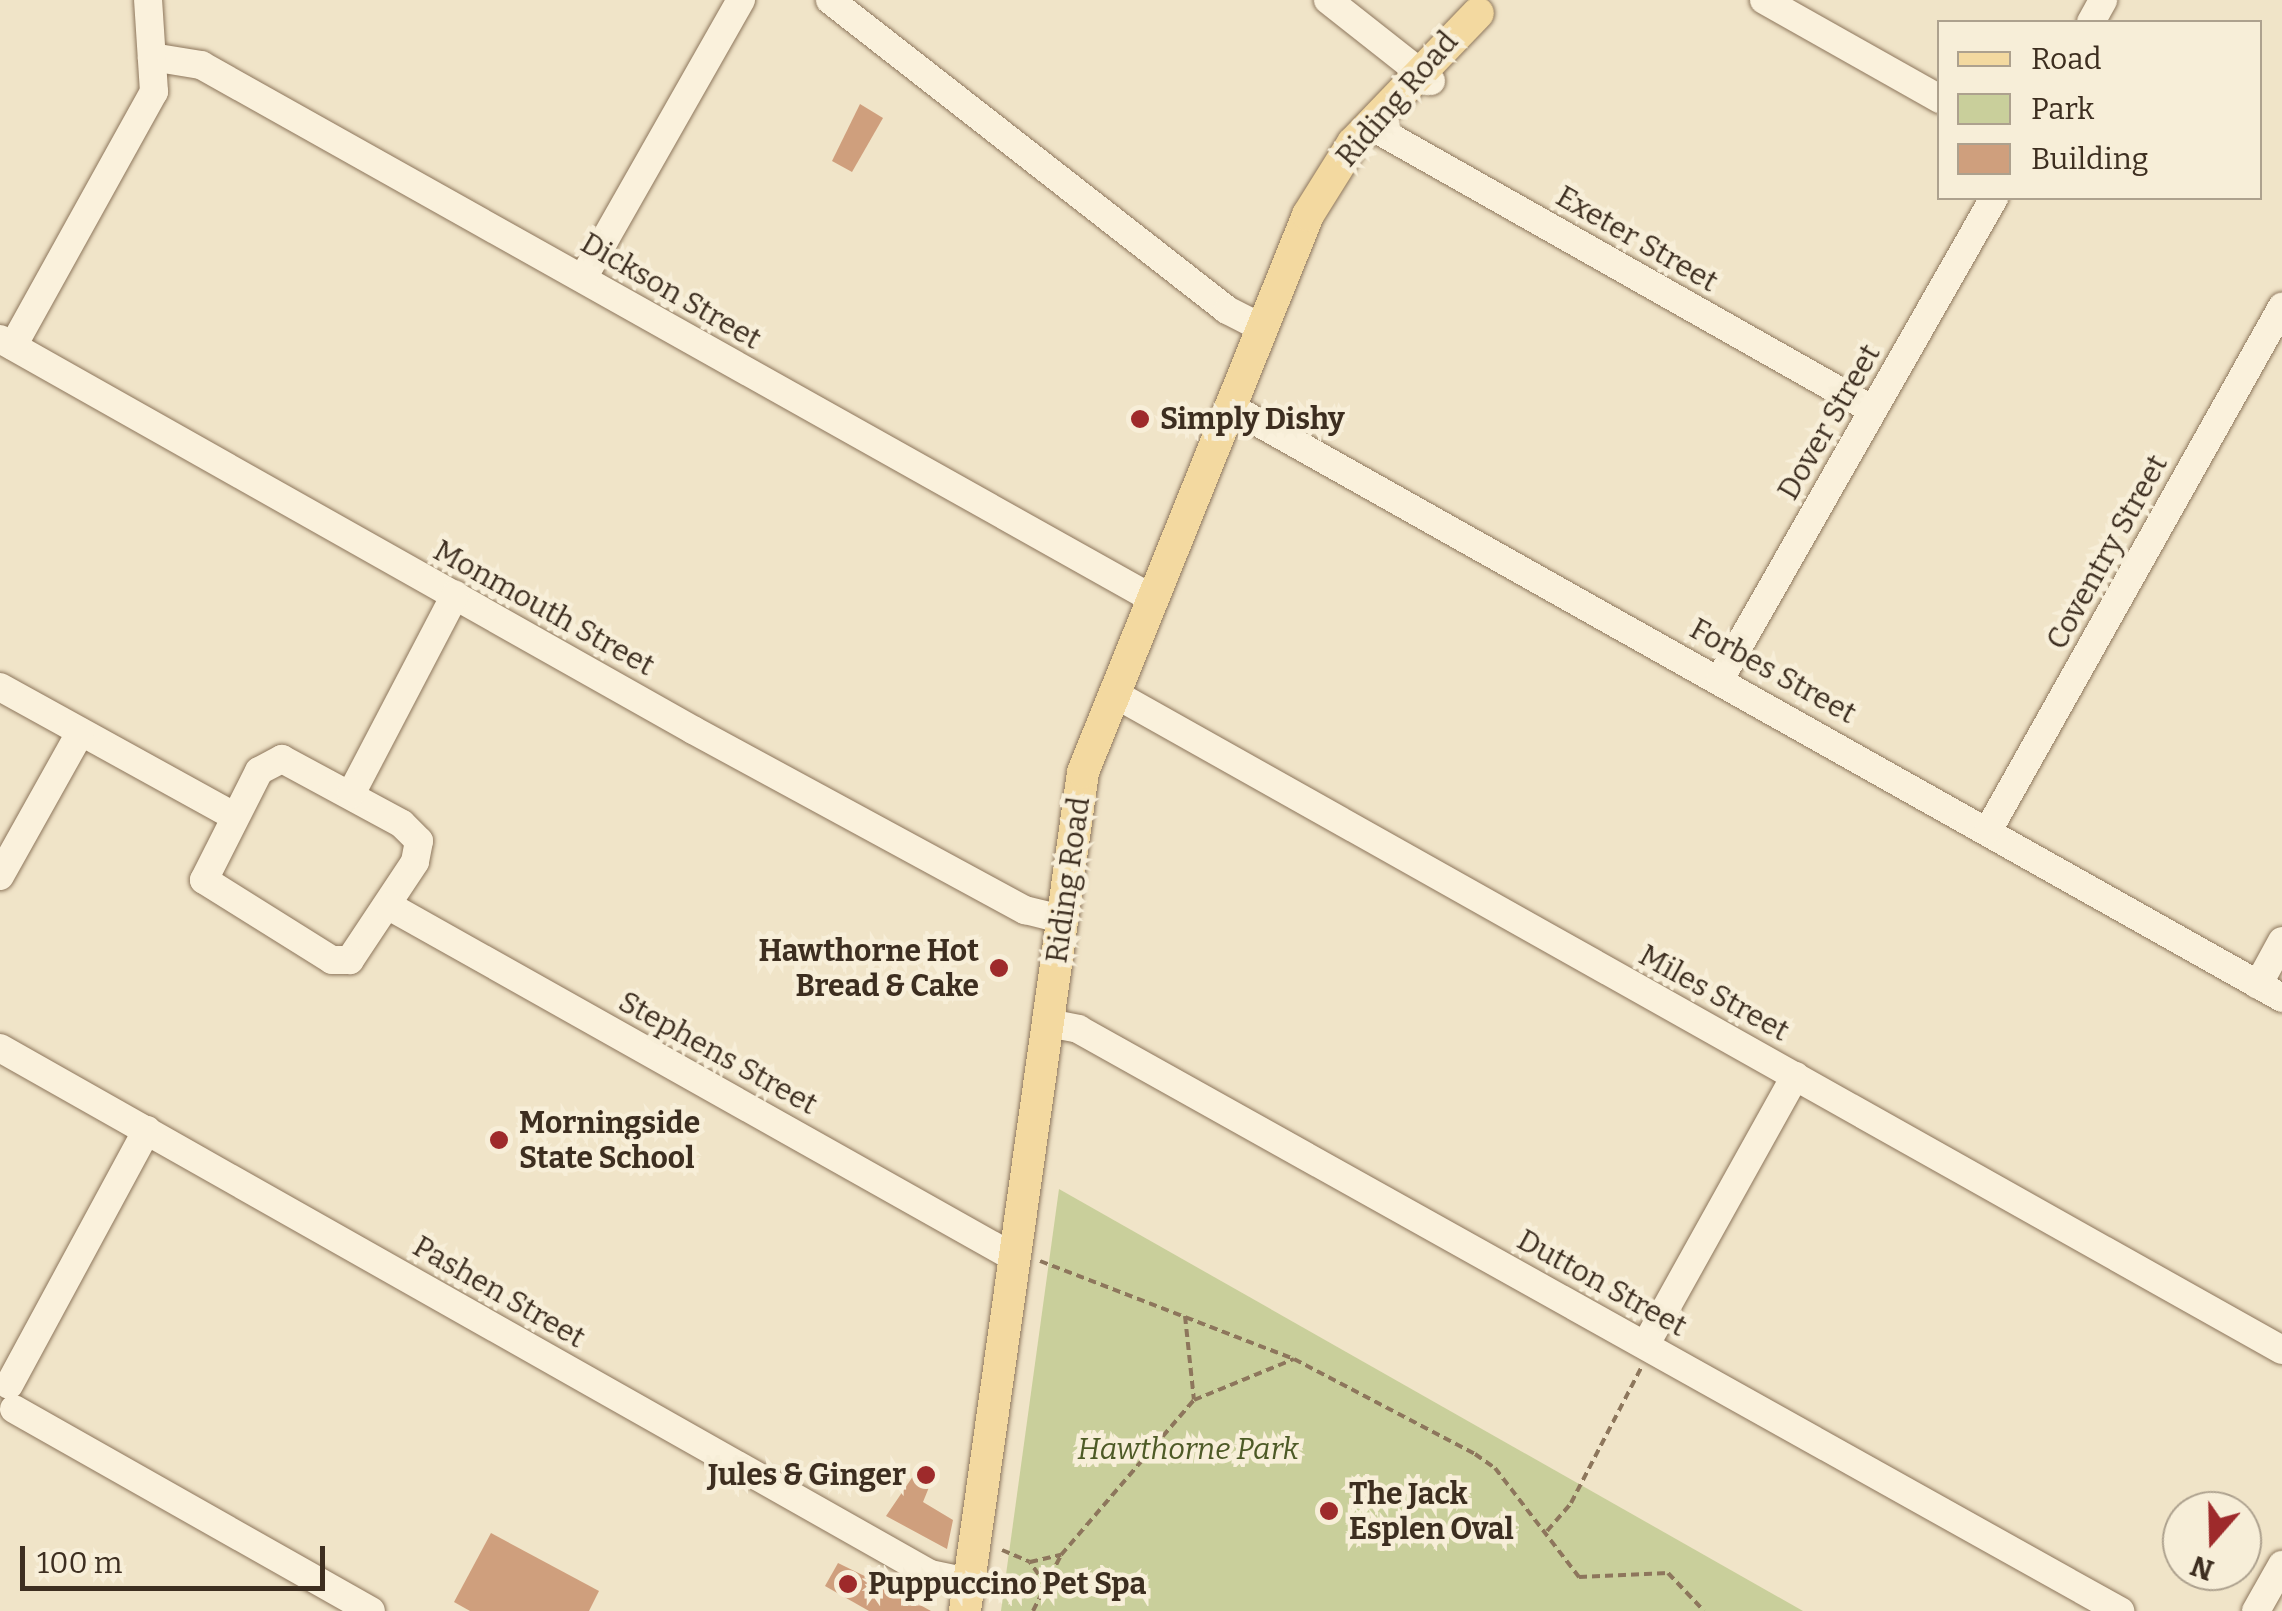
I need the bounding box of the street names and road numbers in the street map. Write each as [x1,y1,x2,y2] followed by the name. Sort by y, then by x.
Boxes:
[1329,24,1465,174] street label: Riding Road
[1550,178,1724,300] street label: Exeter Street
[574,225,768,357] street label: Dickson Street
[1770,338,1888,506] street label: Dover Street
[2039,448,2175,656] street label: Coventry Street
[427,532,661,684] street label: Monmouth Street
[1684,611,1862,731] street label: Forbes Street
[1039,795,1097,965] street label: Riding Road
[1633,937,1795,1049] street label: Miles Street
[612,984,824,1122] street label: Stephens Street
[1511,1222,1693,1344] street label: Dutton Street
[407,1228,591,1356] street label: Pashen Street

